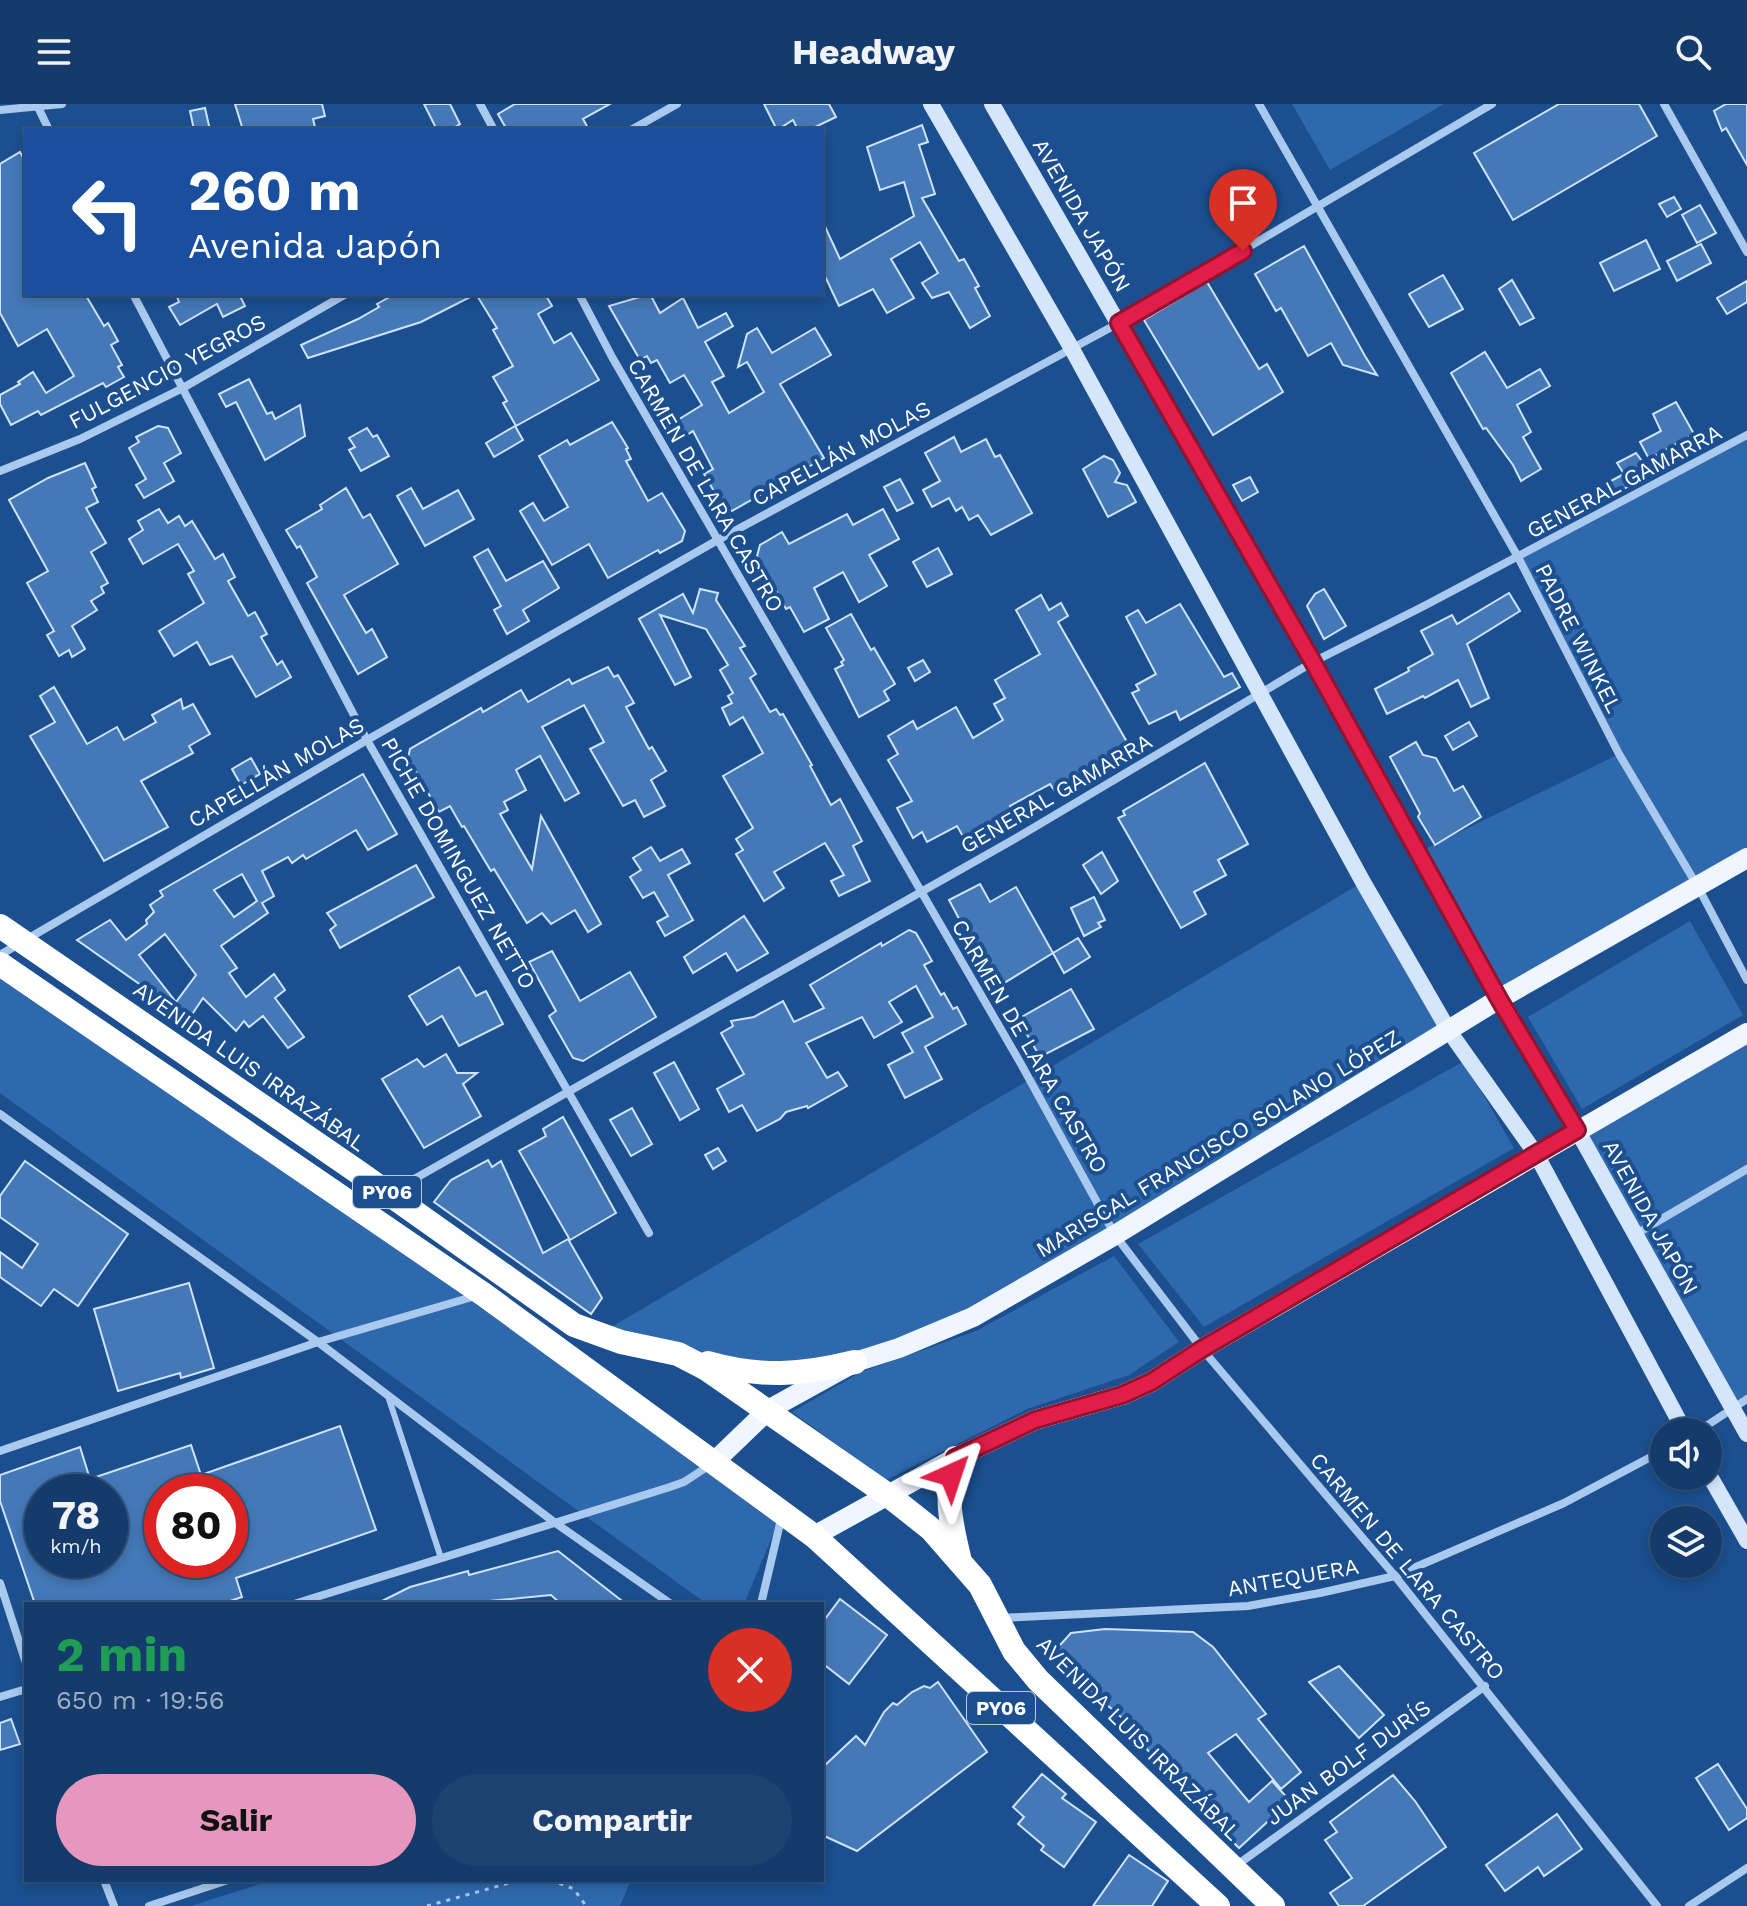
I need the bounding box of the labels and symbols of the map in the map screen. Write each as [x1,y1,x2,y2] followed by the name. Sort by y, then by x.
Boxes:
[1028,134,1136,296] street label: AVENIDA JAPÓN
[1209,169,1277,251] pin
[65,309,270,434] street label: FULGENCIO YEGROS
[623,354,789,617] street label: CARMEN DE LARA CASTRO
[748,396,935,511] street label: CAPELLÁN MOLAS
[1523,419,1726,543] street label: GENERAL GAMARRA
[1530,560,1627,717] street label: PADRE WINKEL
[184,712,368,833] street label: CAPELLÁN MOLAS
[956,728,1156,858] street label: GENERAL GAMARRA
[376,733,541,993] street label: PICHE DOMINGUEZ NETTO
[947,915,1113,1178] street label: CARMEN DE LARA CASTRO
[129,977,371,1156] street label: AVENIDA LUIS IRRAZÁBAL
[1032,1024,1405,1262] street label: MARISCAL FRANCISCO SOLANO LÓPEZ
[1598,1136,1703,1299] street label: AVENIDA JAPÓN
[353,1176,421,1208] road number: PY06
[909,1433,993,1517] position arrow
[1305,1448,1510,1685] street label: CARMEN DE LARA CASTRO
[144,1474,248,1578] speed limit sign: 80
[1225,1554,1361,1601] street label: ANTEQUERA
[1032,1631,1246,1845] street label: AVENIDA LUIS IRRAZÁBAL
[967,1692,1035,1724] road number: PY06
[1261,1694,1435,1830] street label: JUAN BOLF DURÍS

